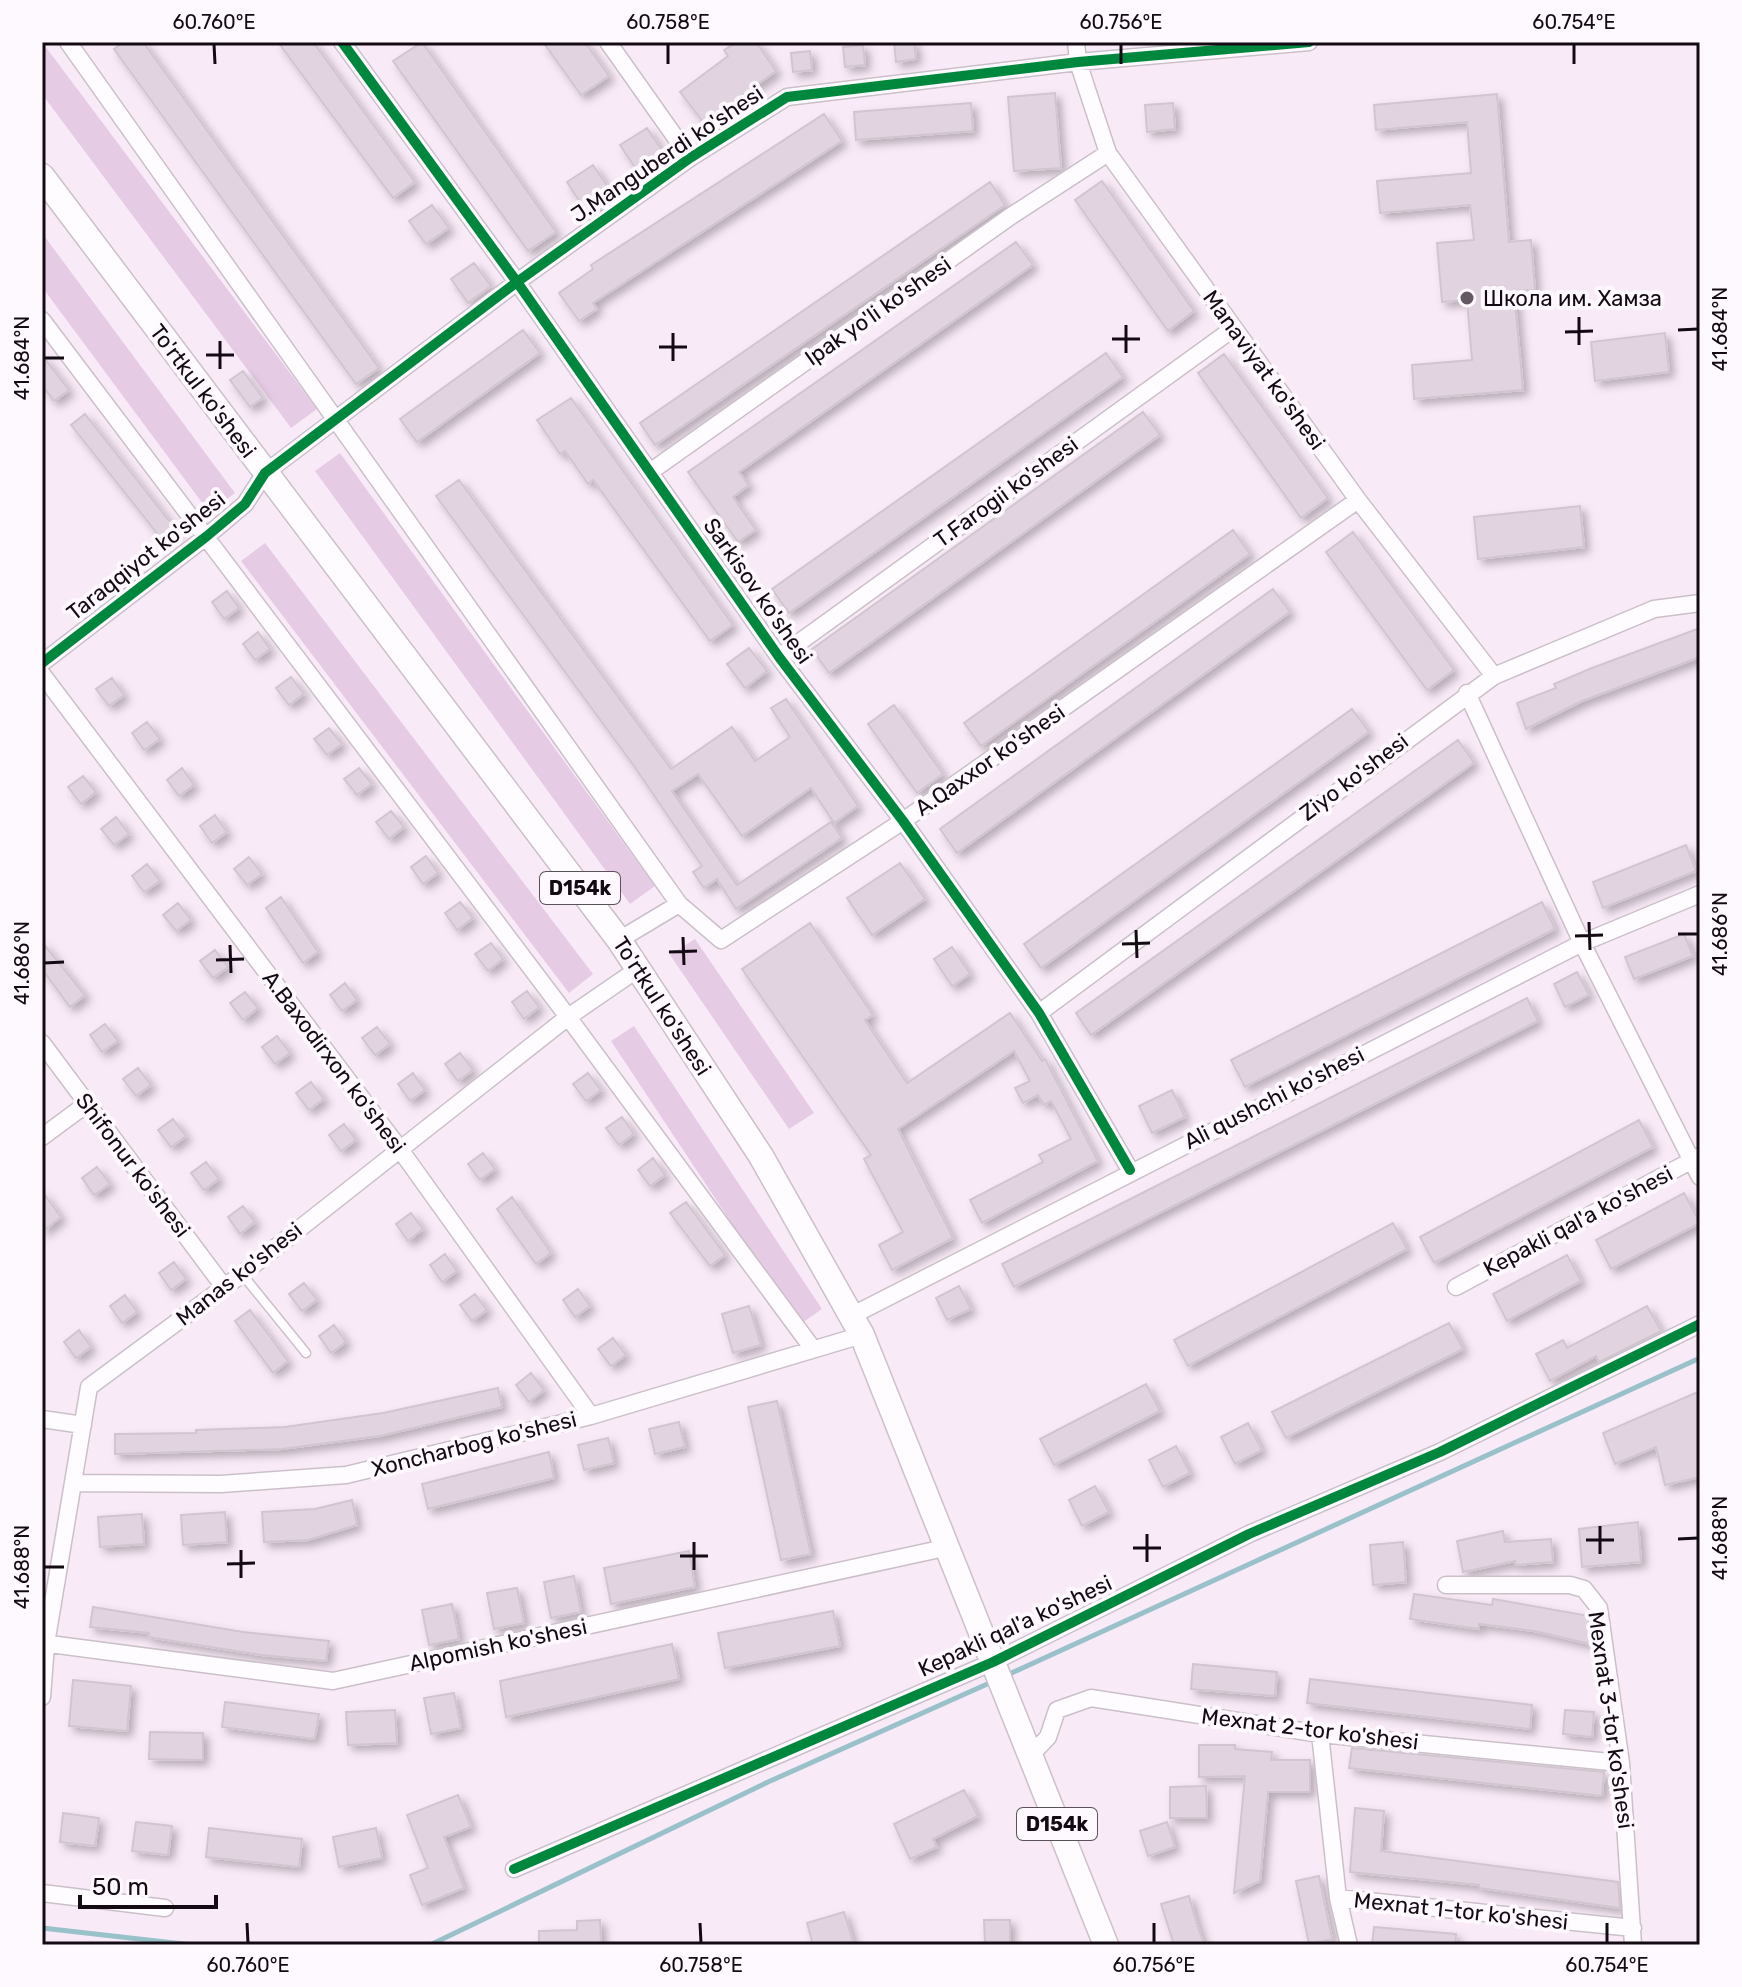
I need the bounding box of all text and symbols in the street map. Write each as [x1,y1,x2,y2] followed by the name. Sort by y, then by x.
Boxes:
[172,10,256,34] text: 60.760°E
[626,10,710,34] text: 60.758°E
[1080,10,1162,34] text: 60.756°E
[1532,10,1616,34] text: 60.754°E
[566,80,768,228] street label: J.Manguberdi ko'shesi
[800,251,956,371] street label: Ipak yo'li ko'shesi
[1197,285,1331,455] street label: Manaviyat ko'shesi
[1483,285,1662,312] place label: Школа им. Хамза
[1708,287,1732,371] text: 41.684°N
[1458,289,1476,307] marker: Школа им. Хамза
[10,316,34,400] text: 41.684°N
[144,319,262,463] street label: To'rtkul ko'shesi
[929,431,1083,553] street label: T.Farogii ko'shesi
[61,486,231,626] street label: Taraqqiyot ko'shesi
[698,513,818,669] street label: Sarkisov ko'shesi
[910,698,1070,822] street label: A.Qaxxor ko'shesi
[1294,727,1414,827] street label: Ziyo ko'shesi
[540,872,620,904] road number: D154k
[1708,892,1732,976] text: 41.686°N
[10,921,34,1005] text: 41.686°N
[607,932,717,1080] street label: To'rtkul ko'shesi
[257,965,411,1159] street label: A.Baxodirxon ko'shesi
[1179,1041,1369,1155] street label: Ali qushchi ko'shesi
[70,1088,196,1242] street label: Shifonur ko'shesi
[1479,1160,1677,1282] street label: Kepakli qal'a ko'shesi
[171,1216,307,1332] street label: Manas ko'shesi
[369,1405,579,1483] street label: Xoncharbog ko'shesi
[1708,1496,1732,1580] text: 41.688°N
[10,1525,34,1609] text: 41.688°N
[914,1569,1116,1683] street label: Kepakli qal'a ko'shesi
[1582,1609,1640,1831] street label: Mexnat 3-tor ko'shesi
[407,1613,589,1677] street label: Alpomish ko'shesi
[1200,1702,1420,1756] street label: Mexnat 2-tor ko'shesi
[1017,1808,1097,1840] road number: D154k
[80,1859,216,1909] scale bar
[92,1873,149,1901] text: 50 m
[1352,1886,1570,1936] street label: Mexnat 1-tor ko'shesi
[206,1953,290,1977] text: 60.760°E
[659,1953,743,1977] text: 60.758°E
[1113,1953,1195,1977] text: 60.756°E
[1565,1953,1649,1977] text: 60.754°E

